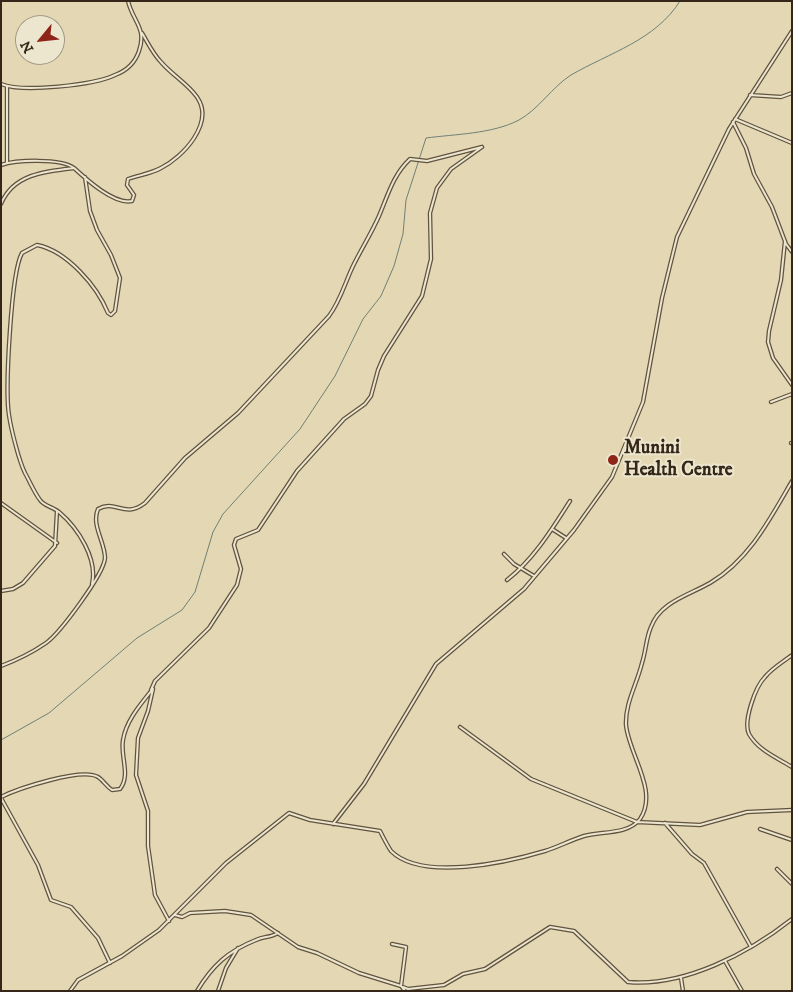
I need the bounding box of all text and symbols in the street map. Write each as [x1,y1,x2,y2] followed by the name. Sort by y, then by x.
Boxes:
[15,15,65,65] north arrow
[17,37,38,56] text: N
[624,438,733,482] place label: Munini Health Centre
[606,453,620,467] marker: Munini Health Centre

